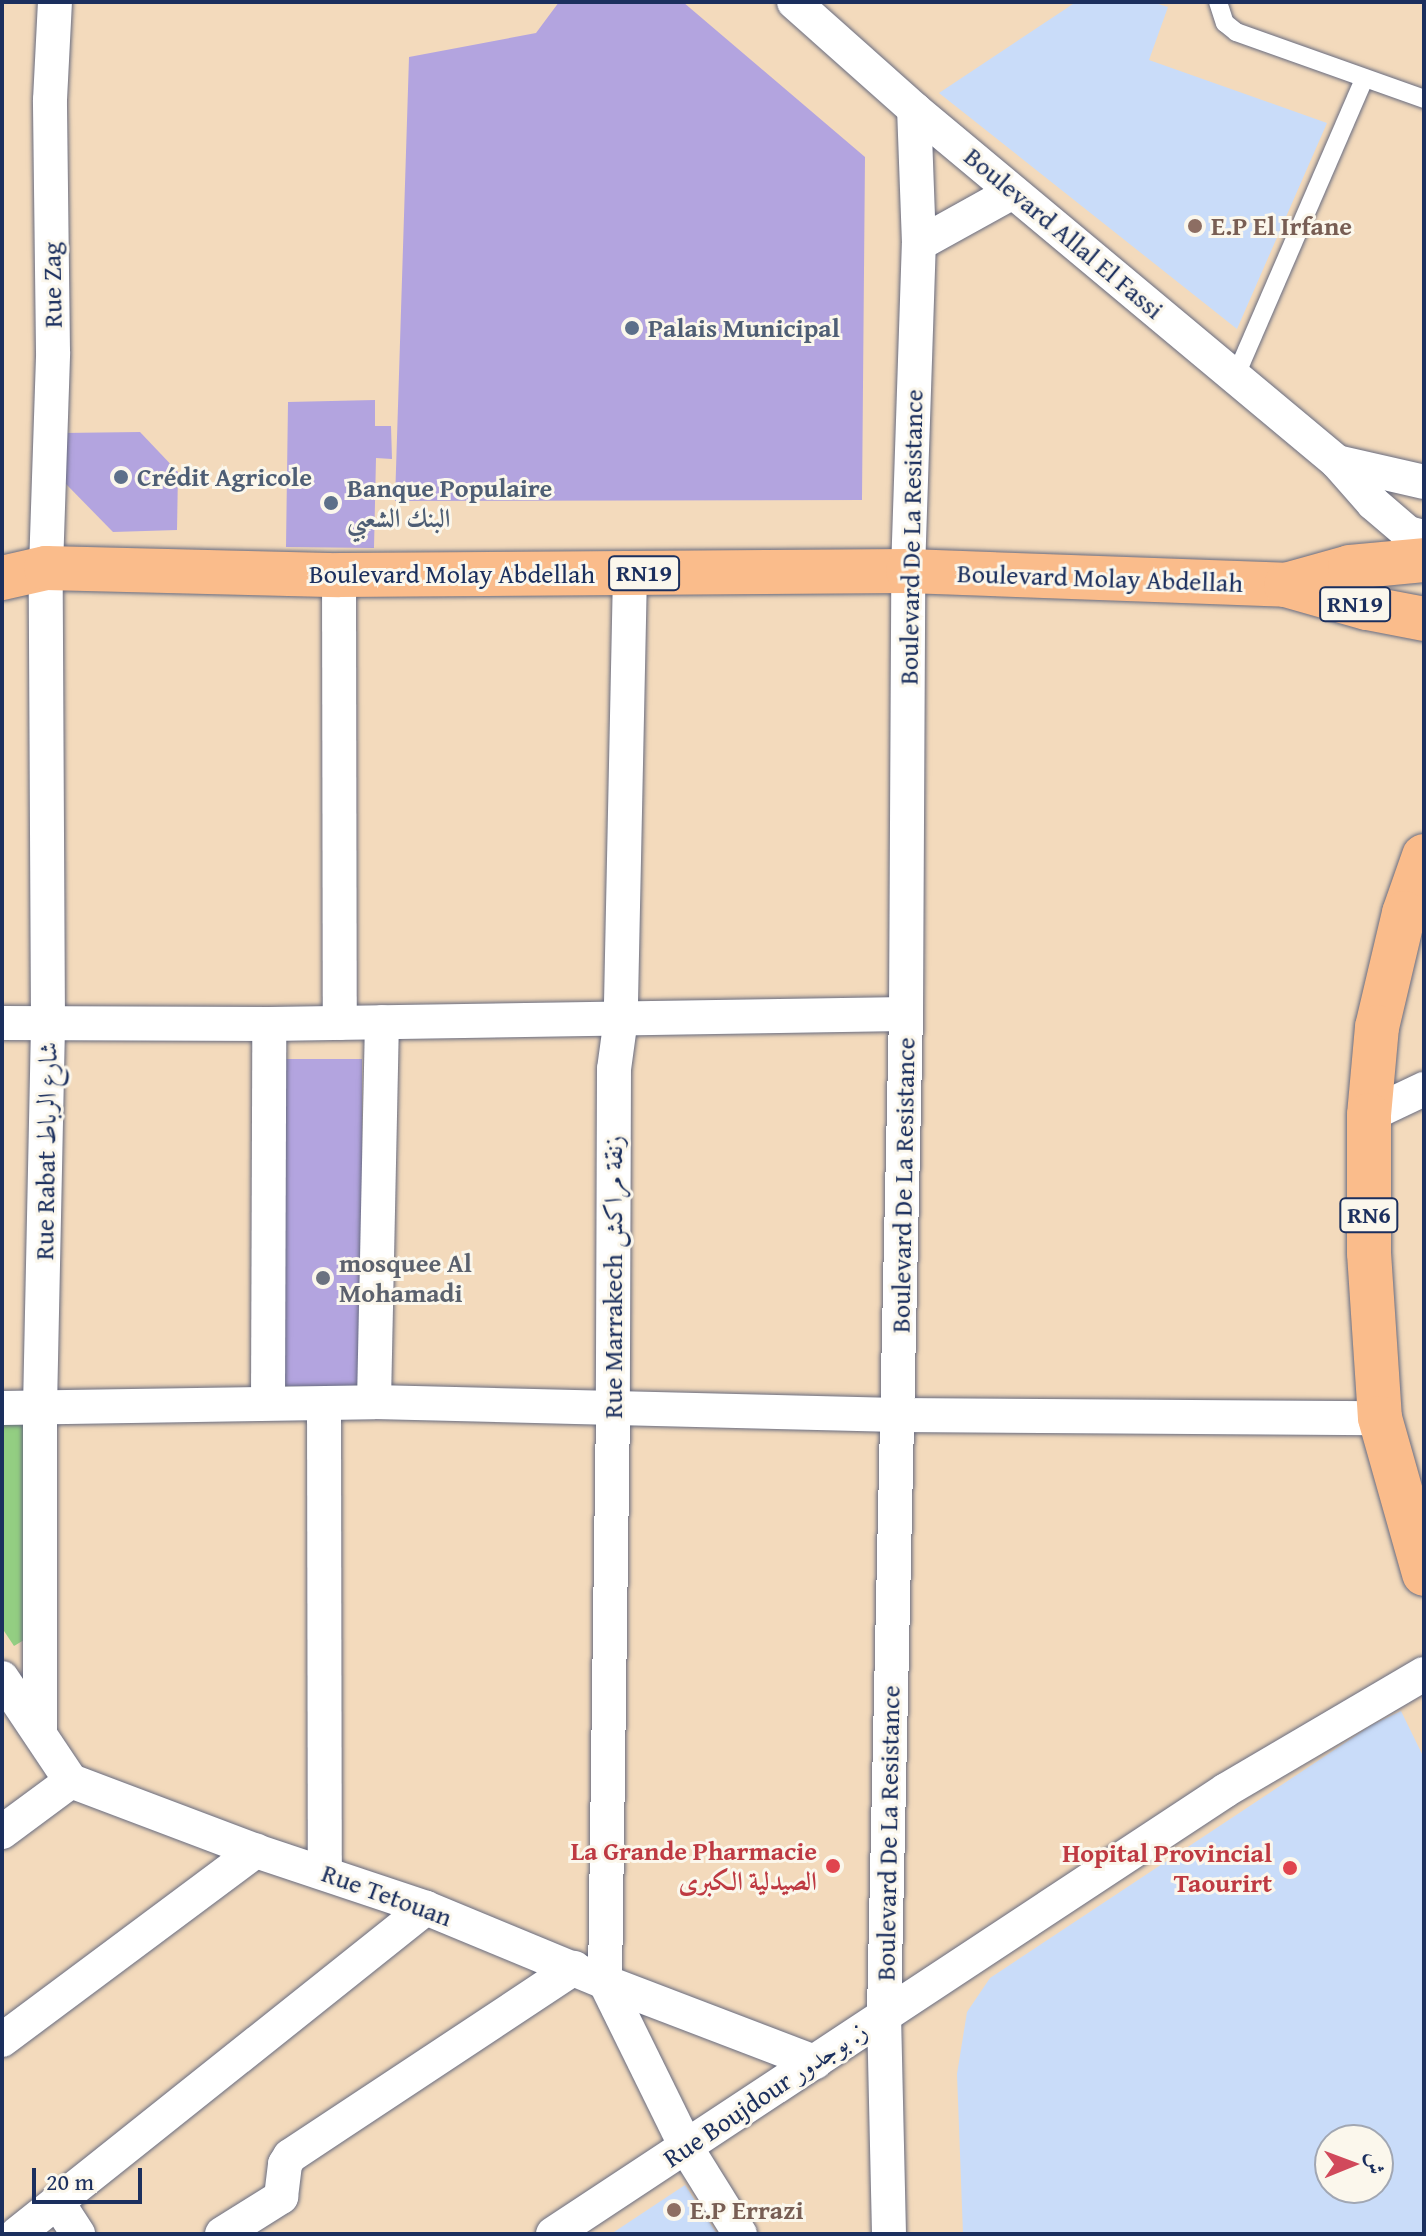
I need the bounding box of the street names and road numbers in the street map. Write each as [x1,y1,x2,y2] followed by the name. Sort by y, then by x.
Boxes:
[958,141,1170,325] street label: Boulevard Allal El Fassi
[36,242,68,328] street label: Rue Zag
[893,389,929,685] street label: Boulevard De La Resistance
[608,553,680,593] road number: RN19
[957,557,1243,599] street label: Boulevard Molay Abdellah
[309,558,595,590] street label: Boulevard Molay Abdellah
[1319,584,1391,624] road number: RN19
[885,1037,921,1333] street label: Boulevard De La Resistance
[28,1042,64,1260] street label: Rue Rabat شارع الرباط
[597,1135,629,1419] street label: Rue Marrakech زنقة مراكش
[1339,1195,1399,1235] road number: RN6
[870,1685,906,1981] street label: Boulevard De La Resistance
[318,1857,456,1933] street label: Rue Tetouan
[657,2014,873,2174] street label: Rue Boujdour ز. بوجدور

